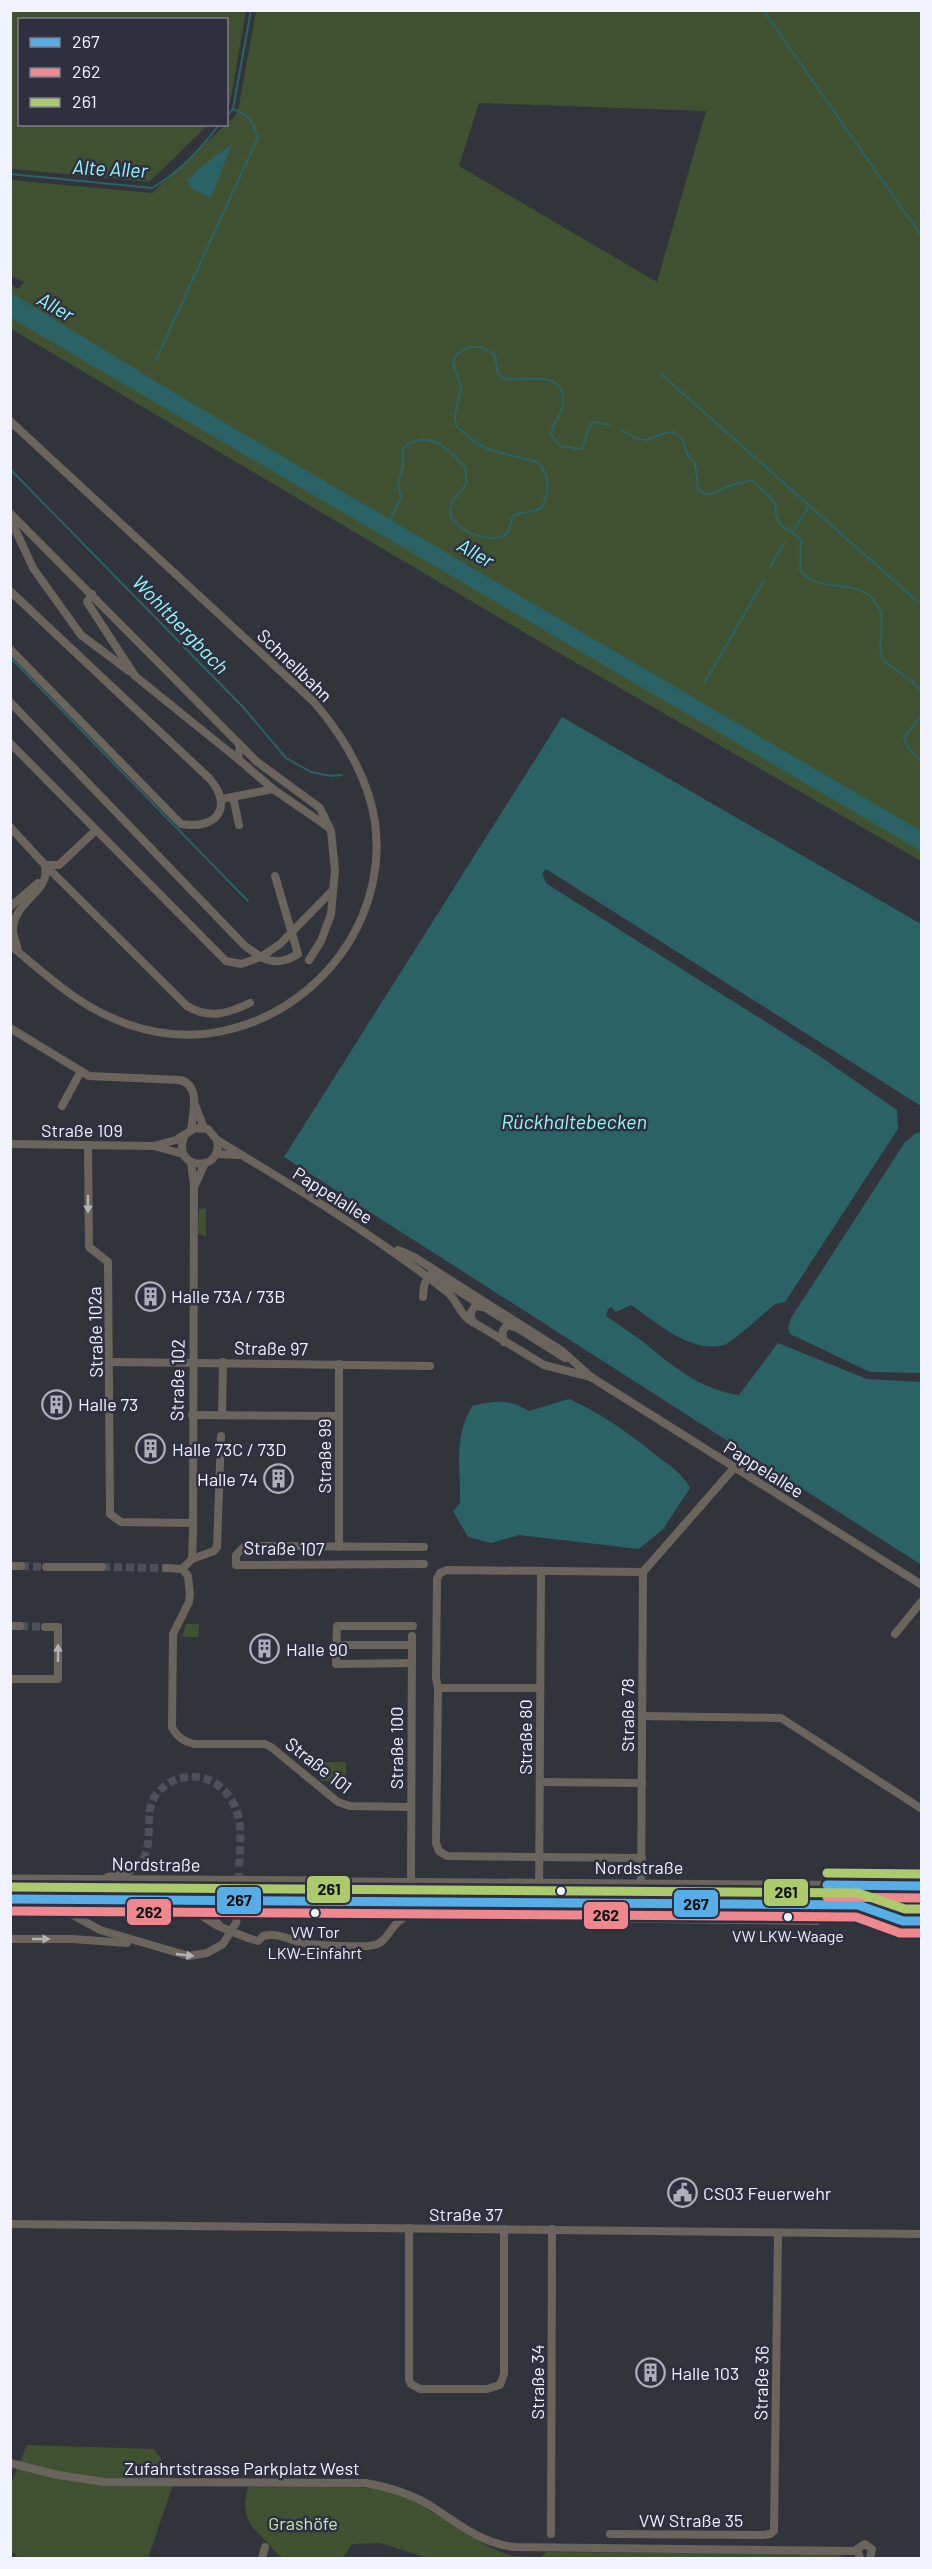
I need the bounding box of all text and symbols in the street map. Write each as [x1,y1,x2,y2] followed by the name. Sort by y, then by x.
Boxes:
[18,18,228,126] legend
[72,30,100,52] text: 267
[72,60,101,82] text: 262
[72,90,97,112] text: 261
[72,154,149,182] water label: Alte Aller
[33,286,79,326] water label: Aller
[453,532,499,572] water label: Aller
[128,570,234,678] water label: Wohltbergbach
[253,624,337,706] street label: Schnellbahn
[501,1109,647,1133] water label: Rückhaltebecken
[41,1119,123,1141] street label: Straße 109
[289,1162,377,1228] street label: Pappelallee
[83,1194,93,1213] one-way arrow
[134,1280,166,1312] building icon: Halle 73A / 73B
[171,1285,286,1307] place label: Halle 73A / 73B
[83,1286,107,1378] street label: Straße 102a
[234,1336,309,1360] street label: Straße 97
[165,1339,189,1421] street label: Straße 102
[41,1388,73,1420] building icon: Halle 73
[78,1393,138,1415] place label: Halle 73
[313,1419,335,1493] street label: Straße 99
[135,1433,167,1465] building icon: Halle 73C / 73D
[720,1436,808,1502] street label: Pappelallee
[172,1438,286,1460] place label: Halle 73C / 73D
[263,1463,295,1495] building icon: Halle 74
[197,1468,258,1490] place label: Halle 74
[243,1536,325,1560] street label: Straße 107
[249,1633,281,1665] building icon: Halle 90
[286,1638,348,1660] place label: Halle 90
[53,1643,63,1662] one-way arrow
[616,1678,638,1752] street label: Straße 78
[514,1699,536,1775] street label: Straße 80
[385,1707,407,1789] street label: Straße 100
[281,1732,357,1798] street label: Straße 101
[111,1852,201,1876] street label: Nordstraße
[595,1856,683,1878] street label: Nordstraße
[306,1875,351,1904] line badge: 261
[763,1878,809,1907] line badge: 261
[317,1879,341,1898] text: 261
[774,1882,798,1901] text: 261
[555,1885,567,1897] unlabelled marker
[216,1886,262,1915] line badge: 267
[673,1889,719,1918] line badge: 267
[226,1890,252,1909] text: 267
[683,1894,709,1913] text: 267
[126,1898,172,1926] line badge: 262
[583,1901,629,1930] line badge: 262
[136,1902,162,1921] text: 262
[593,1905,619,1924] text: 262
[309,1907,321,1919] marker: VW Tor LKW-Einfahrt
[782,1911,794,1923] marker: VW LKW-Waage
[268,1922,362,1962] place label: VW Tor LKW-Einfahrt
[732,1926,844,1945] place label: VW LKW-Waage
[32,1934,51,1944] one-way arrow
[176,1950,195,1959] one-way arrow
[666,2177,698,2209] public building icon: CS03 Feuerwehr
[703,2182,832,2204] place label: CS03 Feuerwehr
[429,2203,503,2225] street label: Straße 37
[526,2344,548,2420] street label: Straße 34
[749,2346,773,2420] street label: Straße 36
[634,2357,666,2389] building icon: Halle 103
[671,2362,739,2384] place label: Halle 103
[124,2457,360,2479] street label: Zufahrtstrasse Parkplatz West
[639,2509,743,2531] street label: VW Straße 35
[268,2512,338,2534] park label: Grashöfe

